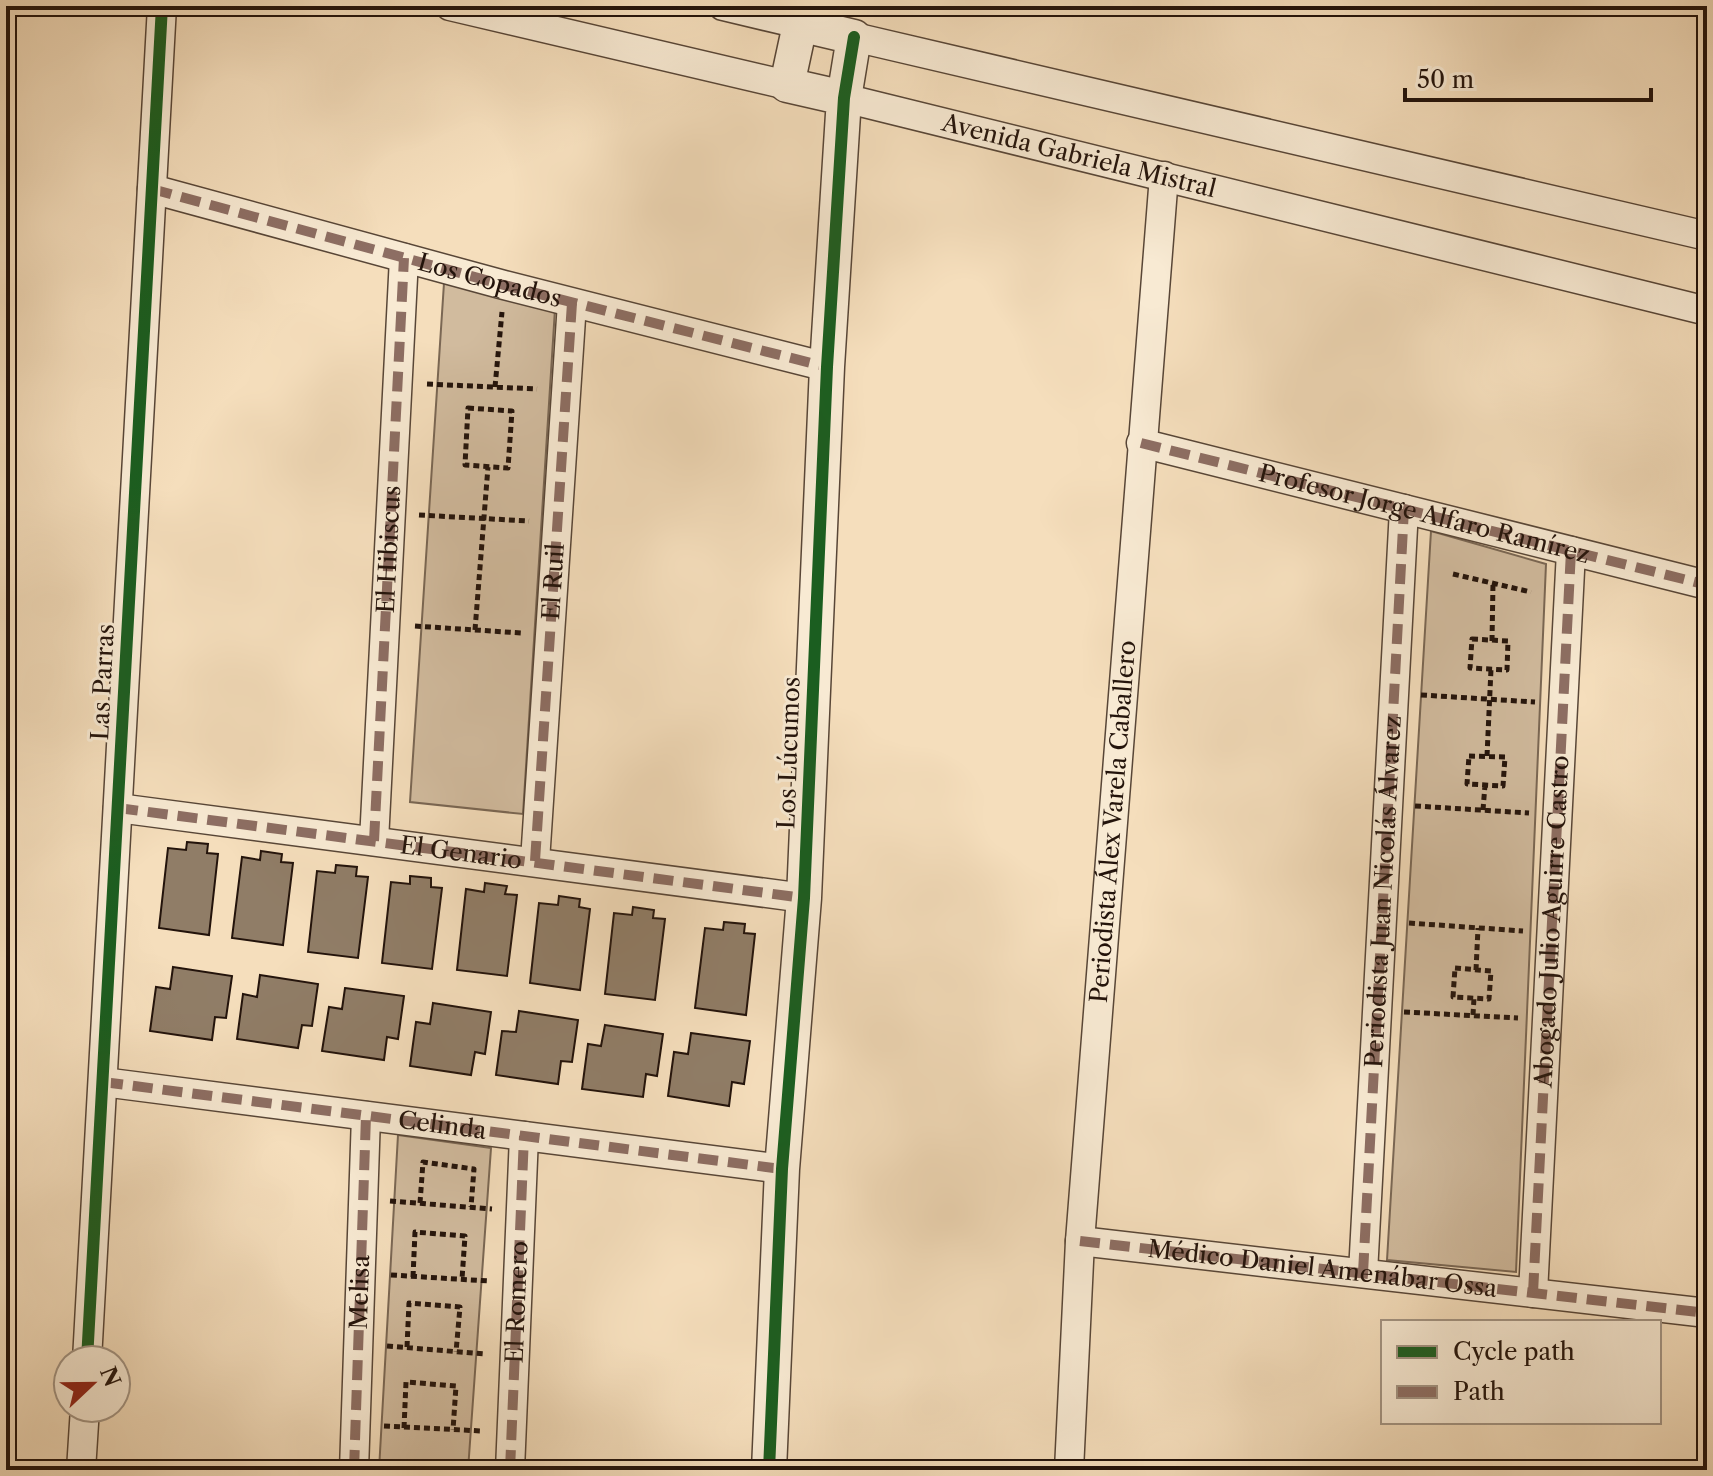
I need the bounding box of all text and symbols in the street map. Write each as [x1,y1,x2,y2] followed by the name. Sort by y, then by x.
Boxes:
[1405,52,1651,102] scale bar
[1417,65,1474,94] text: 50 m
[938,107,1219,203] street label: Avenida Gabriela Mistral
[415,247,565,313] street label: Los Copados
[1256,458,1593,569] street label: Profesor Jorge Alfaro Ramírez
[371,485,406,614] street label: El Hibiscus
[536,542,570,621] street label: El Ruil
[85,623,120,741] street label: Las Parras
[1084,639,1141,1004] street label: Periodista Álex Varela Caballero
[771,676,806,830] street label: Los Lúcumos
[1359,715,1407,1068] street label: Periodista Juan Nicolás Álvarez
[1528,755,1575,1089] street label: Abogado Julio Aguirre Castro
[398,830,524,875] street label: El Genario
[396,1105,488,1145] street label: Celinda
[1146,1234,1499,1303] street label: Médico Daniel Amenábar Ossa
[499,1240,534,1364] street label: El Romero
[344,1254,375,1330] street label: Melisa
[1381,1320,1661,1424] legend
[1453,1337,1575,1366] text: Cycle path
[52,1344,132,1424] north arrow
[94,1363,126,1391] text: N
[1453,1377,1505,1406] text: Path

